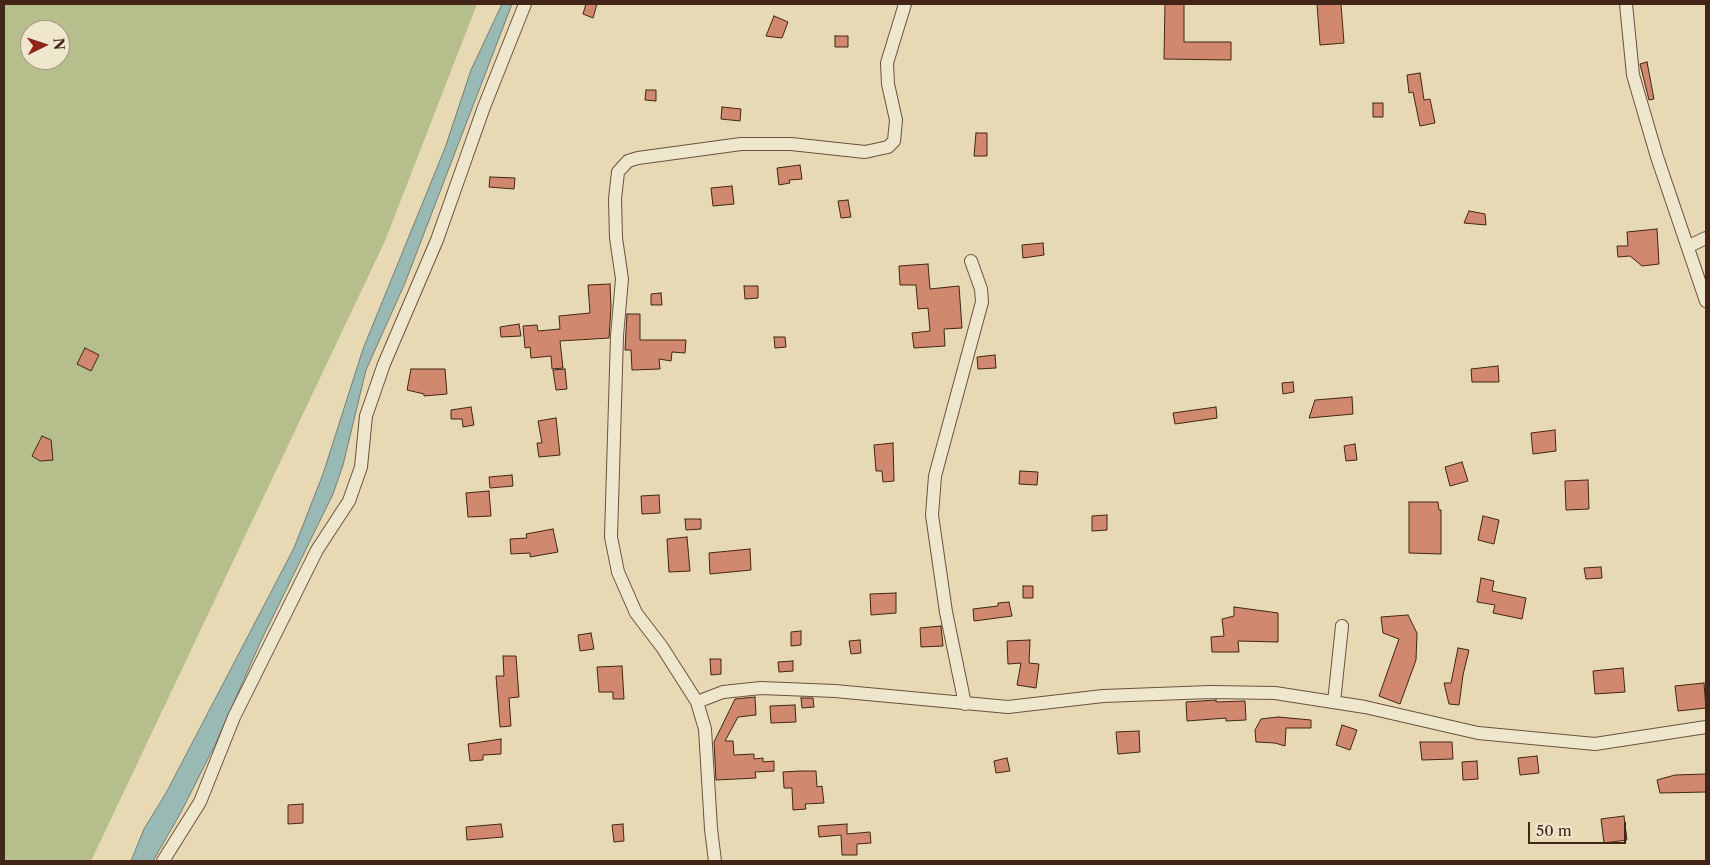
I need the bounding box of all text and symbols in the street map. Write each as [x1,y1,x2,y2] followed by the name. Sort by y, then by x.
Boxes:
[20,20,70,70] north arrow
[50,37,68,51] text: N
[1530,812,1628,844] scale bar
[1536,821,1572,840] text: 50 m

